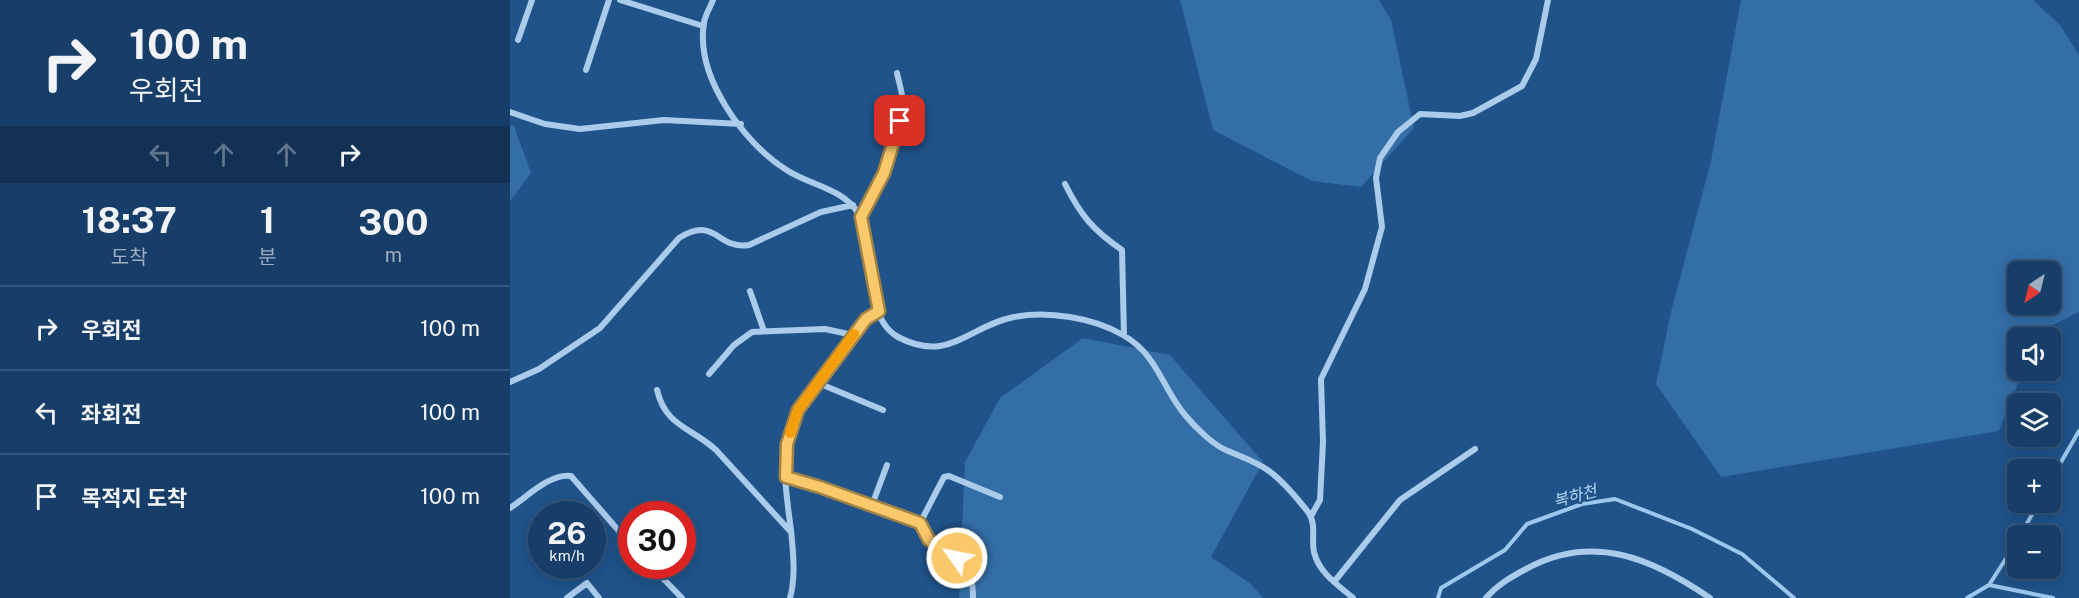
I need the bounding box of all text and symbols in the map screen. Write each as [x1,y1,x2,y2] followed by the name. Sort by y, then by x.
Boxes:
[129,19,248,68] text: 100 m
[30,24,108,102] icon: right
[129,74,204,106] text: 우회전
[874,95,925,146] pin
[883,104,916,137] icon: arrive
[144,138,177,171] icon: left
[207,138,240,171] icon: ahead
[270,138,303,171] icon: ahead
[333,138,366,171] icon: right
[82,199,177,241] text: 18:37
[260,199,275,241] text: 1
[358,201,428,243] text: 300
[385,243,402,267] text: m
[111,245,148,269] text: 도착
[258,245,277,269] text: 분
[2007,261,2061,315] north arrow
[2007,261,2061,579] map controls
[30,312,63,345] icon: right
[420,315,480,341] text: 100 m
[81,317,142,343] text: 우회전
[2007,327,2061,381] button: sound
[2007,393,2061,447] button: layers
[30,396,63,429] icon: left
[420,399,480,425] text: 100 m
[81,401,142,427] text: 좌회전
[2007,459,2061,513] button: +
[30,480,63,513] icon: arrive
[1551,481,1601,511] water label: 복하천
[420,483,480,509] text: 100 m
[81,485,187,511] text: 목적지 도착
[618,501,696,579] speed limit sign: 30
[548,515,586,551] text: 26
[2007,525,2061,579] button: −
[925,526,989,590] position arrow
[549,547,585,564] text: km/h

